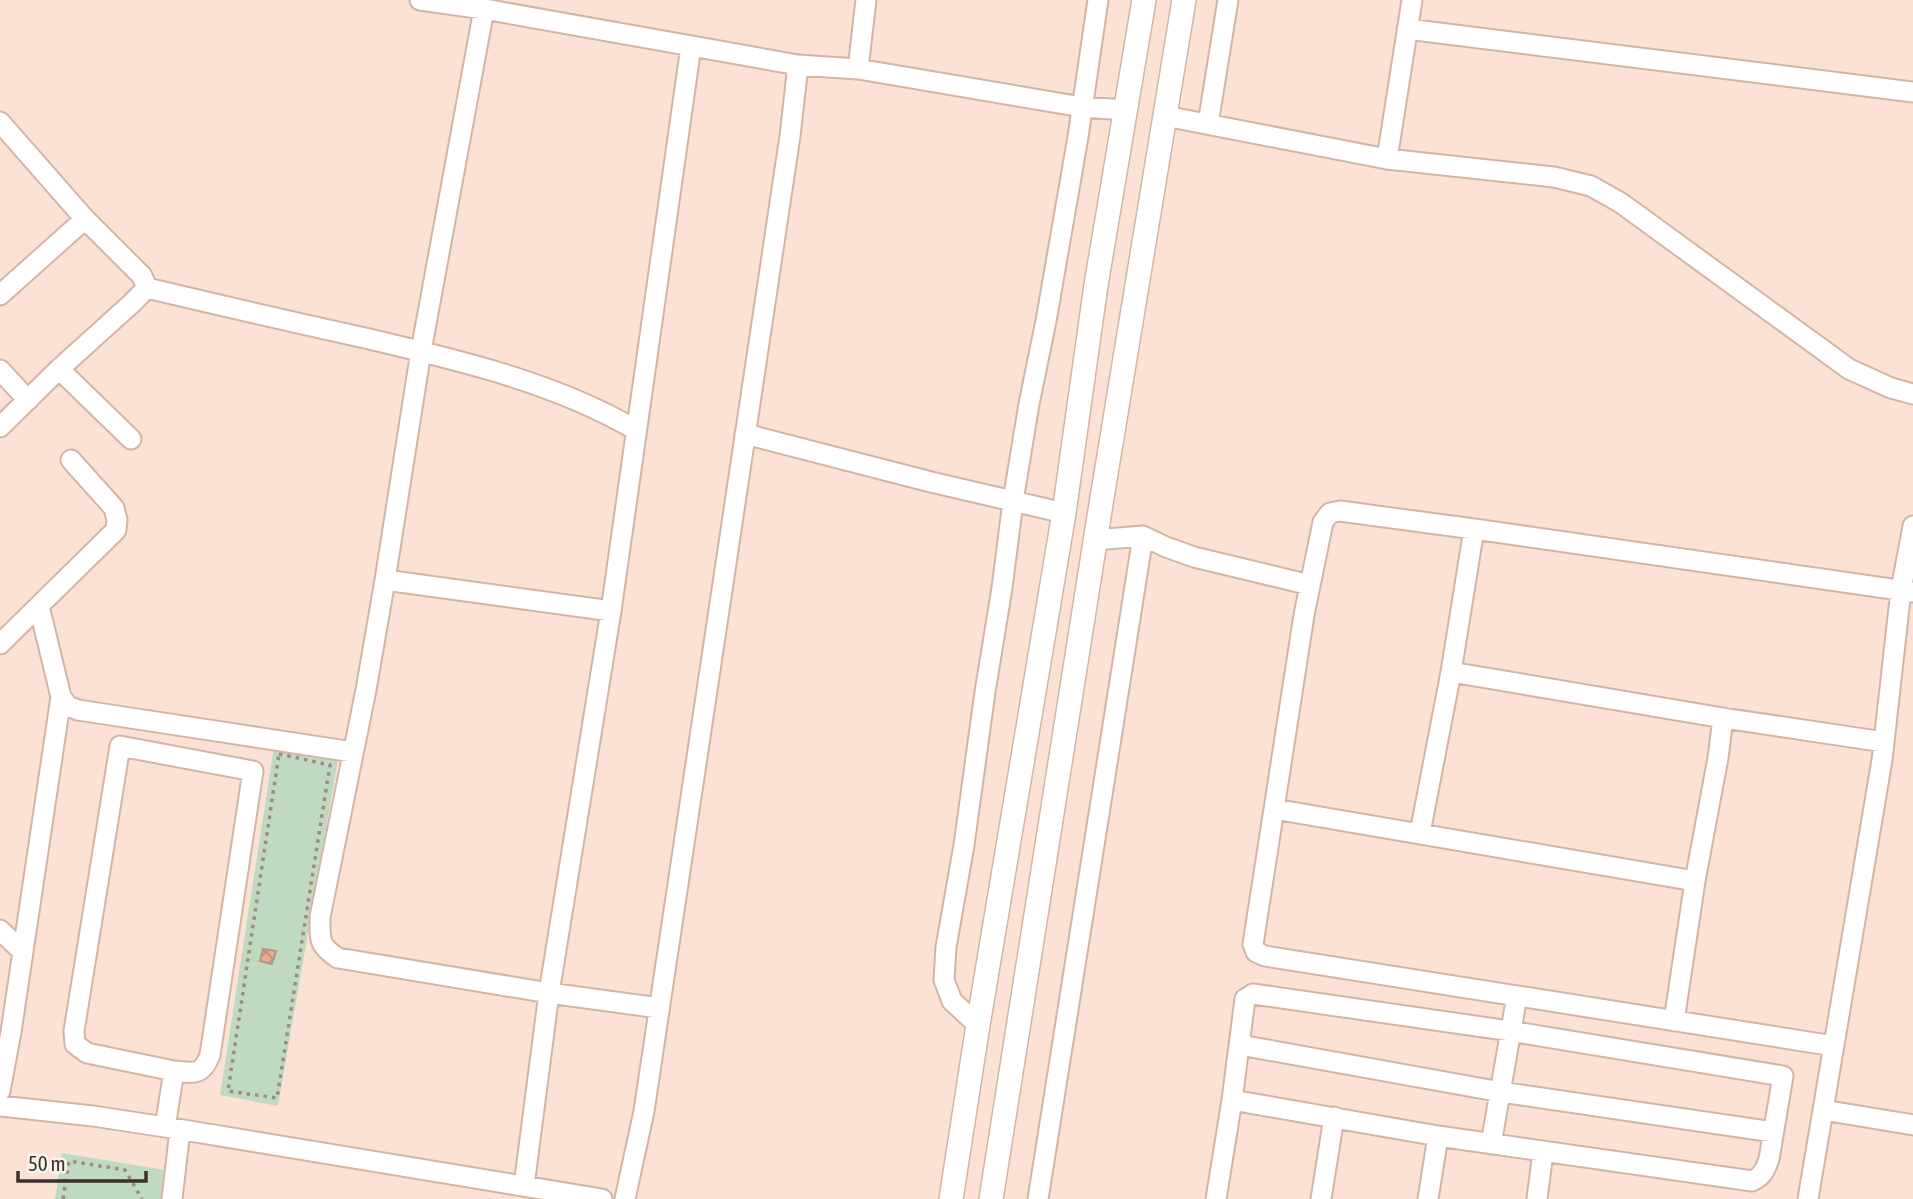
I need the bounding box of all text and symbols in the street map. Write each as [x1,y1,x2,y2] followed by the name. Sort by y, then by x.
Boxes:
[18,1140,145,1184] scale bar
[28,1151,66,1175] text: 50 m

